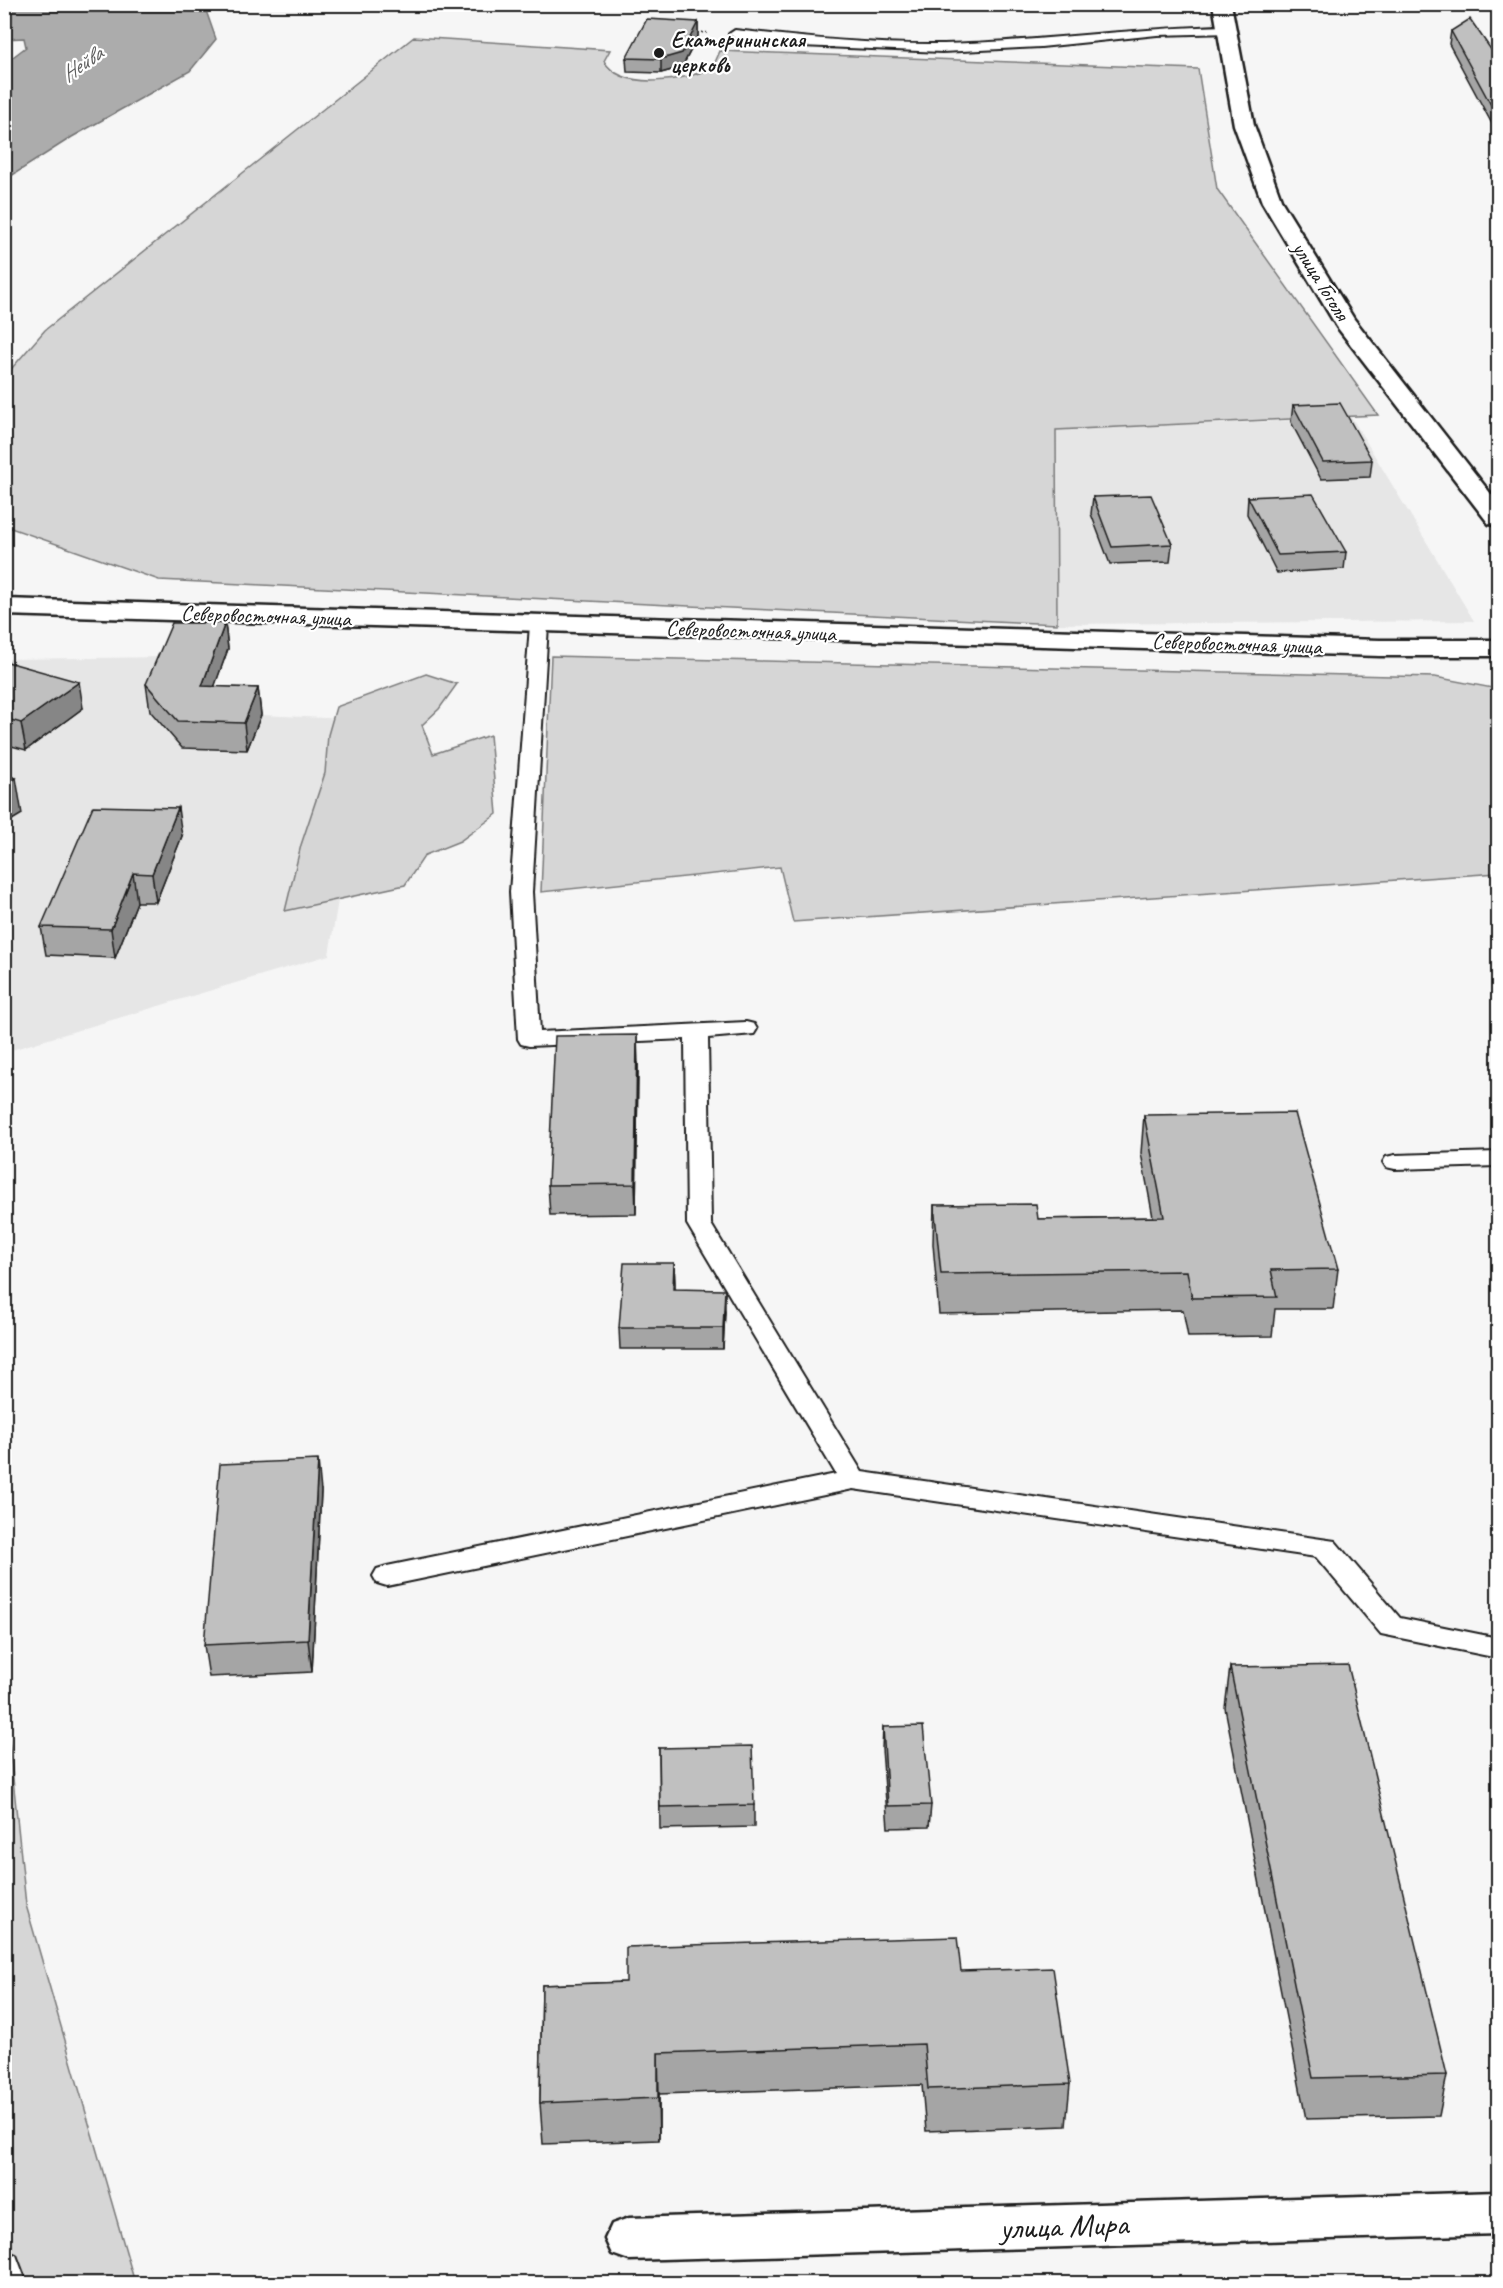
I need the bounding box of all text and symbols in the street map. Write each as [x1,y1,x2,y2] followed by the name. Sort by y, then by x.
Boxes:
[671,26,807,79] place label: Екатерининская церковь
[56,38,110,88] water label: Нейва
[652,46,666,60] marker: Екатерининская церковь
[1285,235,1357,327] street label: улица Гоголя
[181,599,353,633] street label: Северовосточная улица
[666,614,838,648] street label: Северовосточная улица
[1152,627,1324,661] street label: Северовосточная улица
[997,2203,1131,2249] street label: улица Мира

